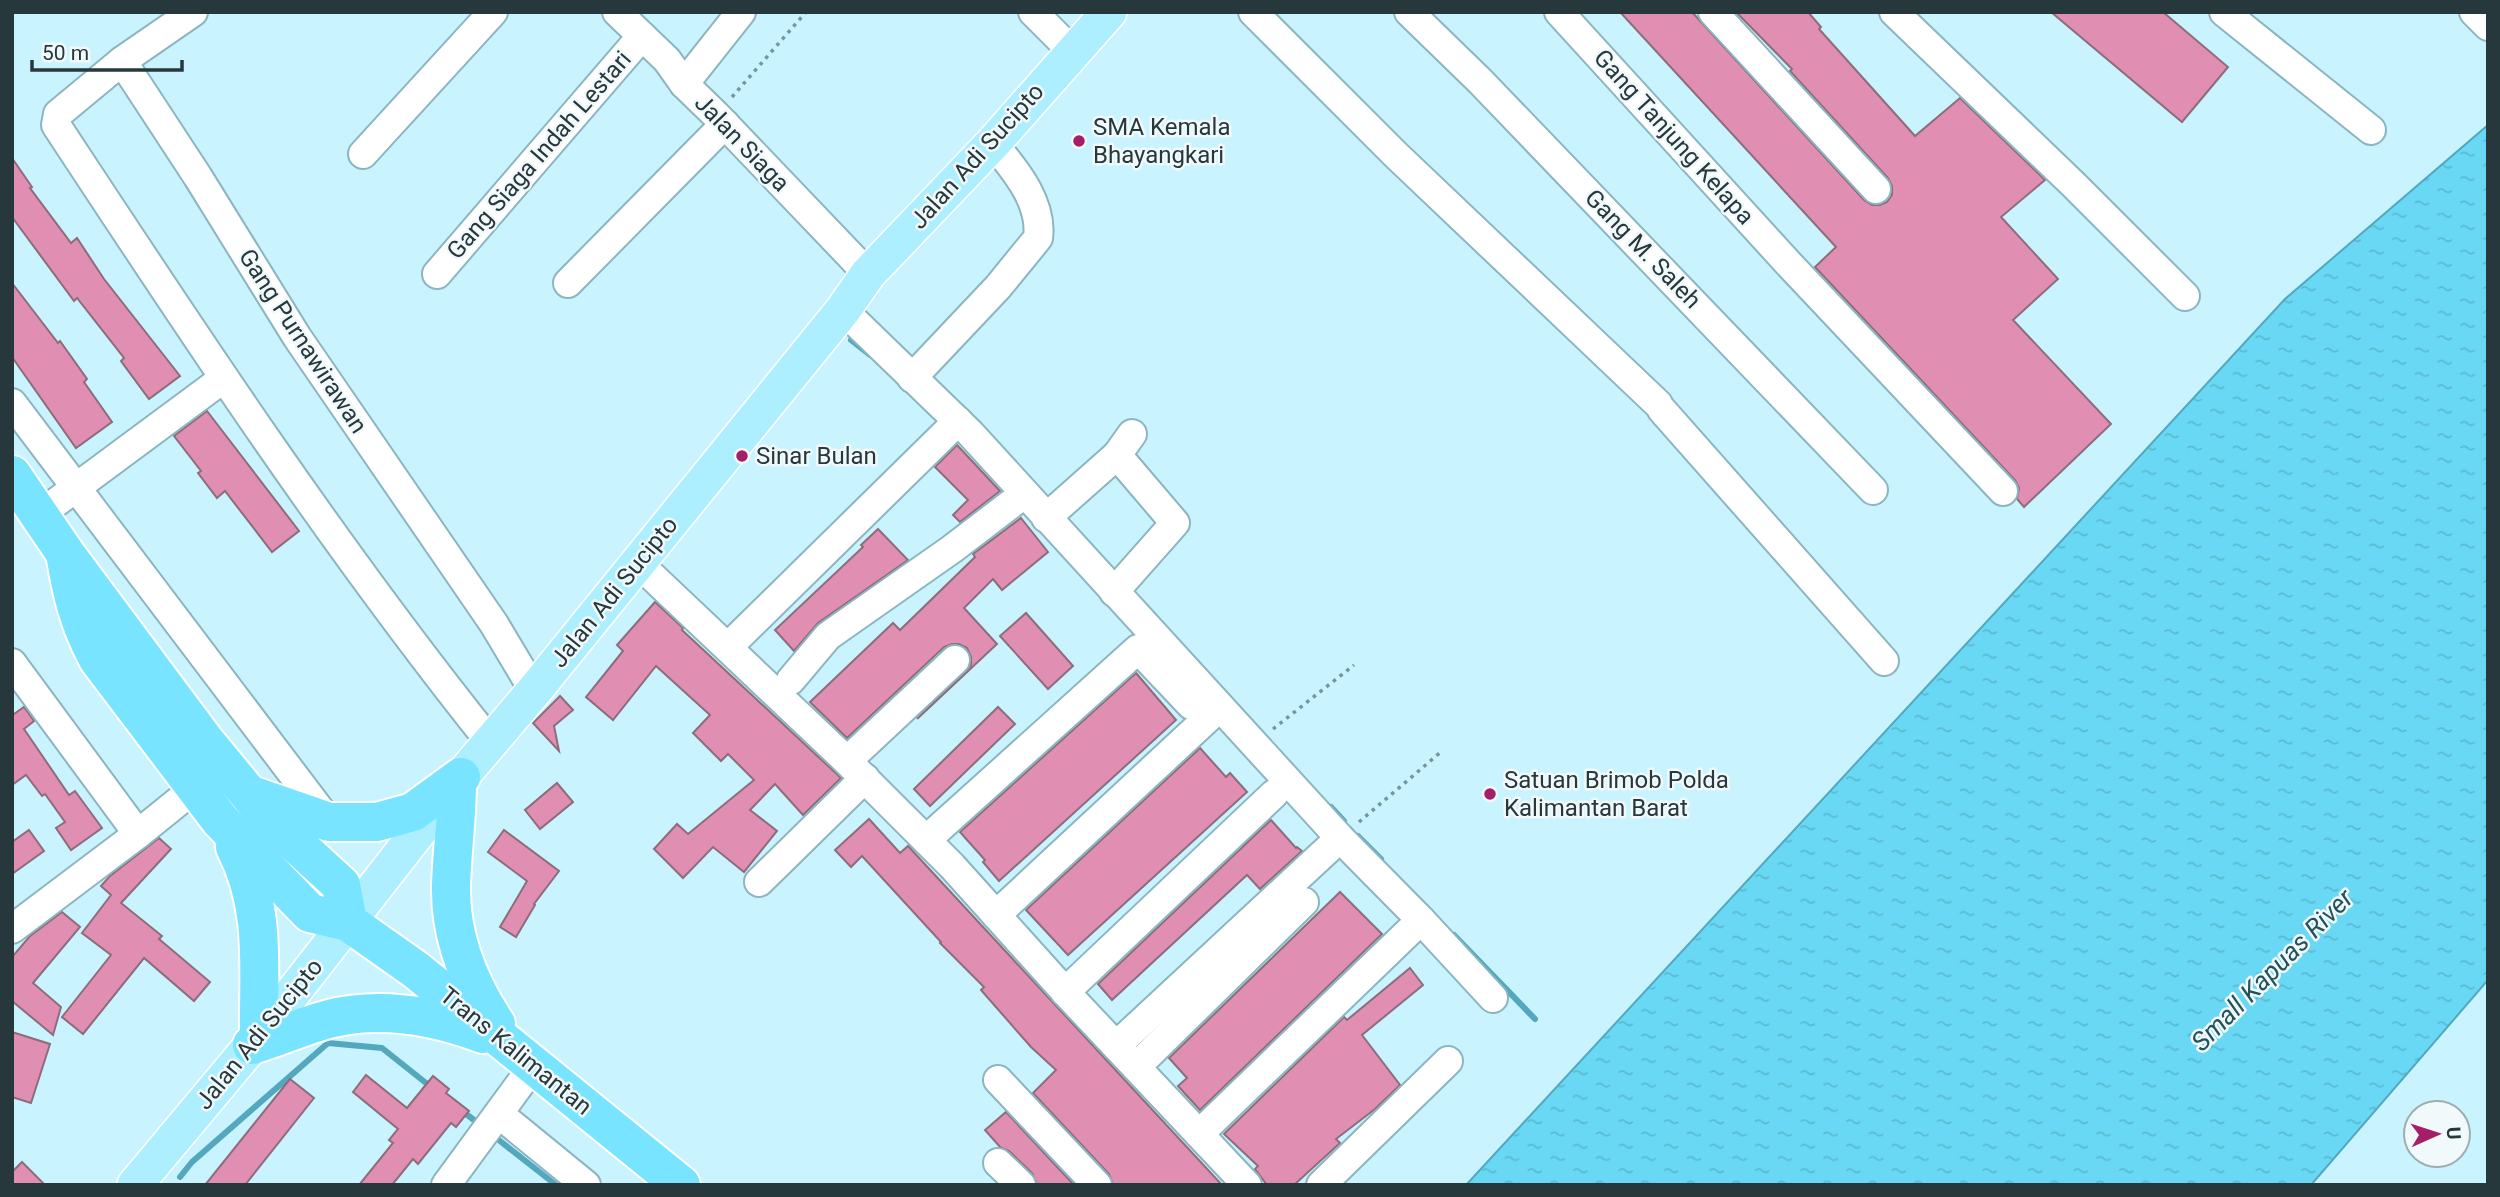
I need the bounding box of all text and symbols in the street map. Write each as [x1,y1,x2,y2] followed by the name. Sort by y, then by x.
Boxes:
[32,28,182,72] scale bar
[42,41,89,65] text: 50 m
[1588,44,1760,230] street label: Gang Tanjung Kelapa
[441,45,637,265] street label: Gang Siaga Indah Lestari
[904,78,1050,234] street label: Jalan Adi Sucipto
[689,89,795,197] street label: Jalan Siaga
[1093,113,1231,169] place label: SMA Kemala Bhayangkari
[1071,133,1087,149] marker: SMA Kemala Bhayangkari
[1579,184,1707,314] street label: Gang M. Saleh
[233,244,373,438] street label: Gang Purnawirawan
[756,442,877,470] place label: Sinar Bulan
[734,448,750,464] marker: Sinar Bulan
[545,511,683,673] street label: Jalan Adi Sucipto
[1504,766,1729,822] place label: Satuan Brimob Polda Kalimantan Barat
[1482,786,1498,802] marker: Satuan Brimob Polda Kalimantan Barat
[2185,882,2360,1057] water label: Small Kapuas River
[190,953,328,1115] street label: Jalan Adi Sucipto
[435,981,597,1121] street label: Trans Kalimantan
[2402,1099,2472,1169] north arrow
[2442,1126,2465,1140] text: U

